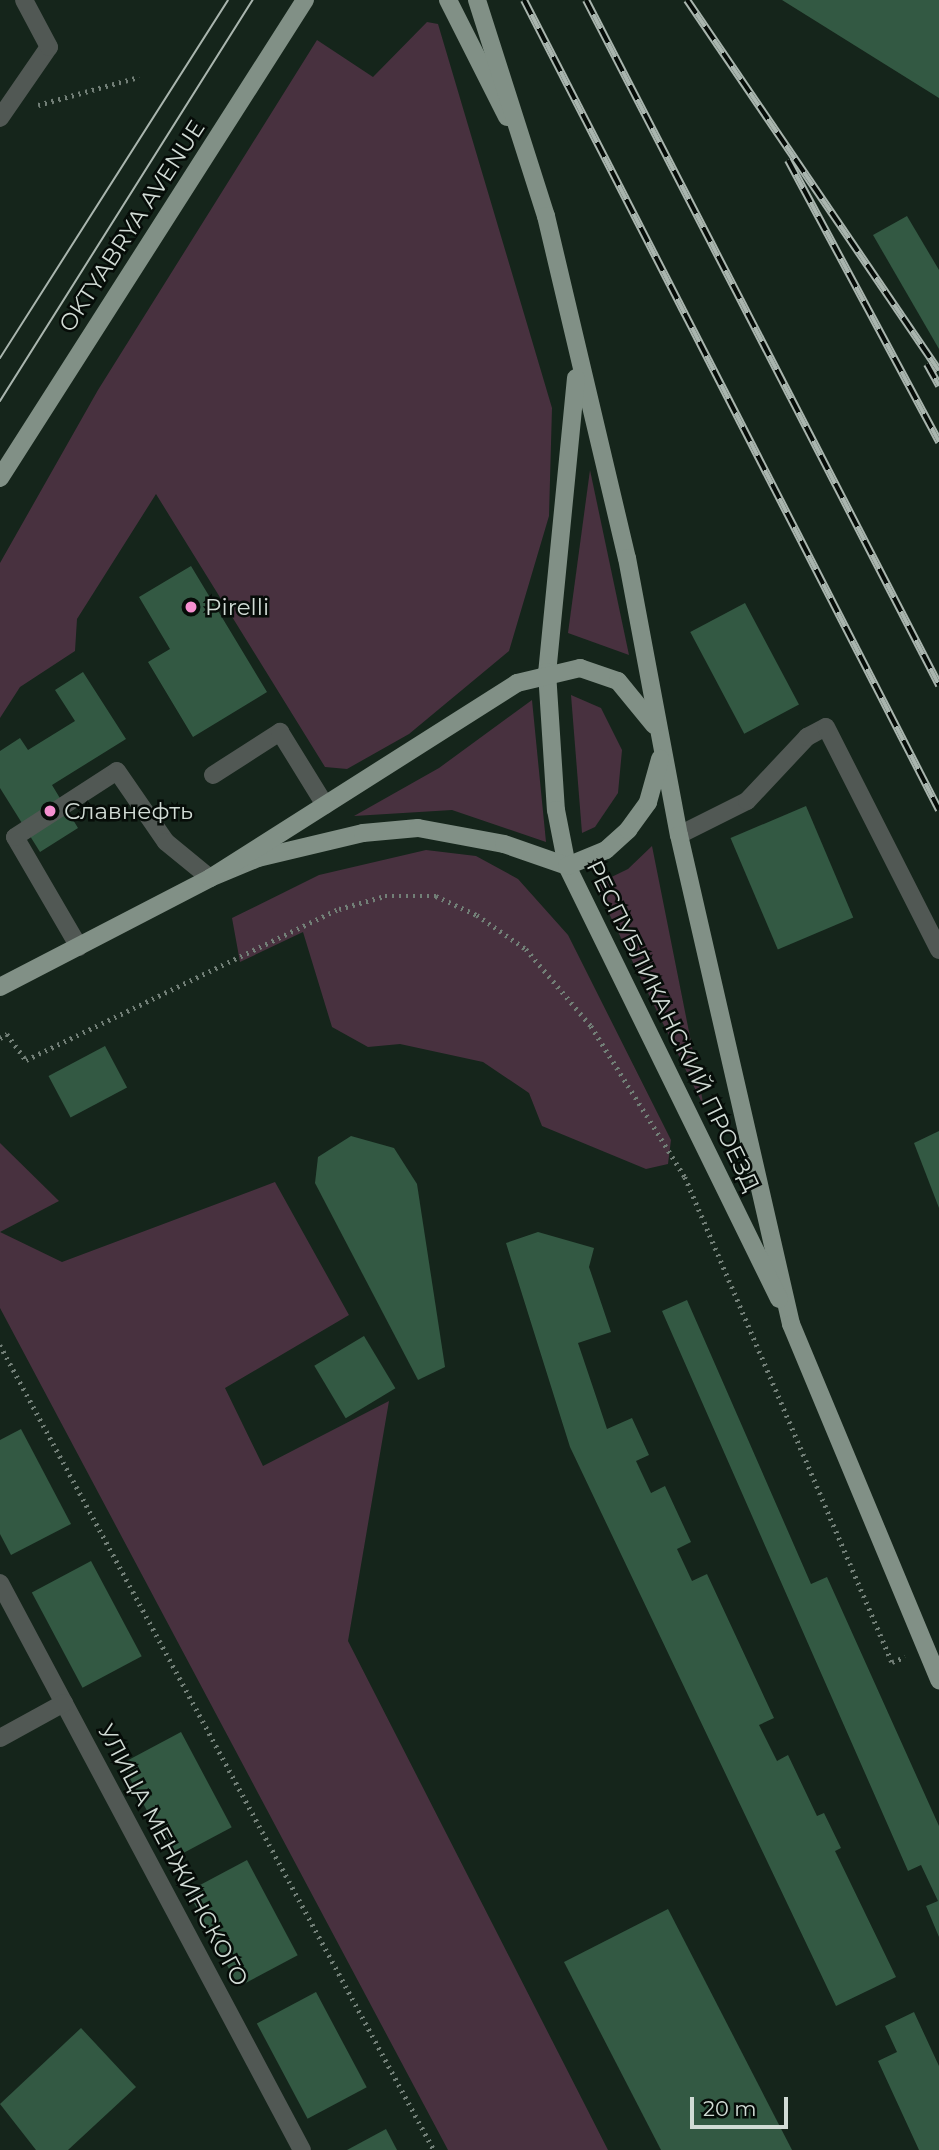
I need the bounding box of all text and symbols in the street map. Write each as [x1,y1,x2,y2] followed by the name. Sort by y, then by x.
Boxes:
[53,115,211,337] street label: OKTYABRYA AVENUE
[205,593,269,621] place label: Pirelli
[183,599,199,615] marker: Pirelli
[64,797,193,825] place label: Славнефть
[42,803,58,819] marker: Славнефть
[581,856,765,1196] street label: РЕСПУБЛИКАНСКИЙ ПРОЕЗД
[92,1719,254,1991] street label: УЛИЦА МЕНЖИНСКОГО
[694,2084,792,2128] scale bar
[703,2096,757,2121] text: 20 m

